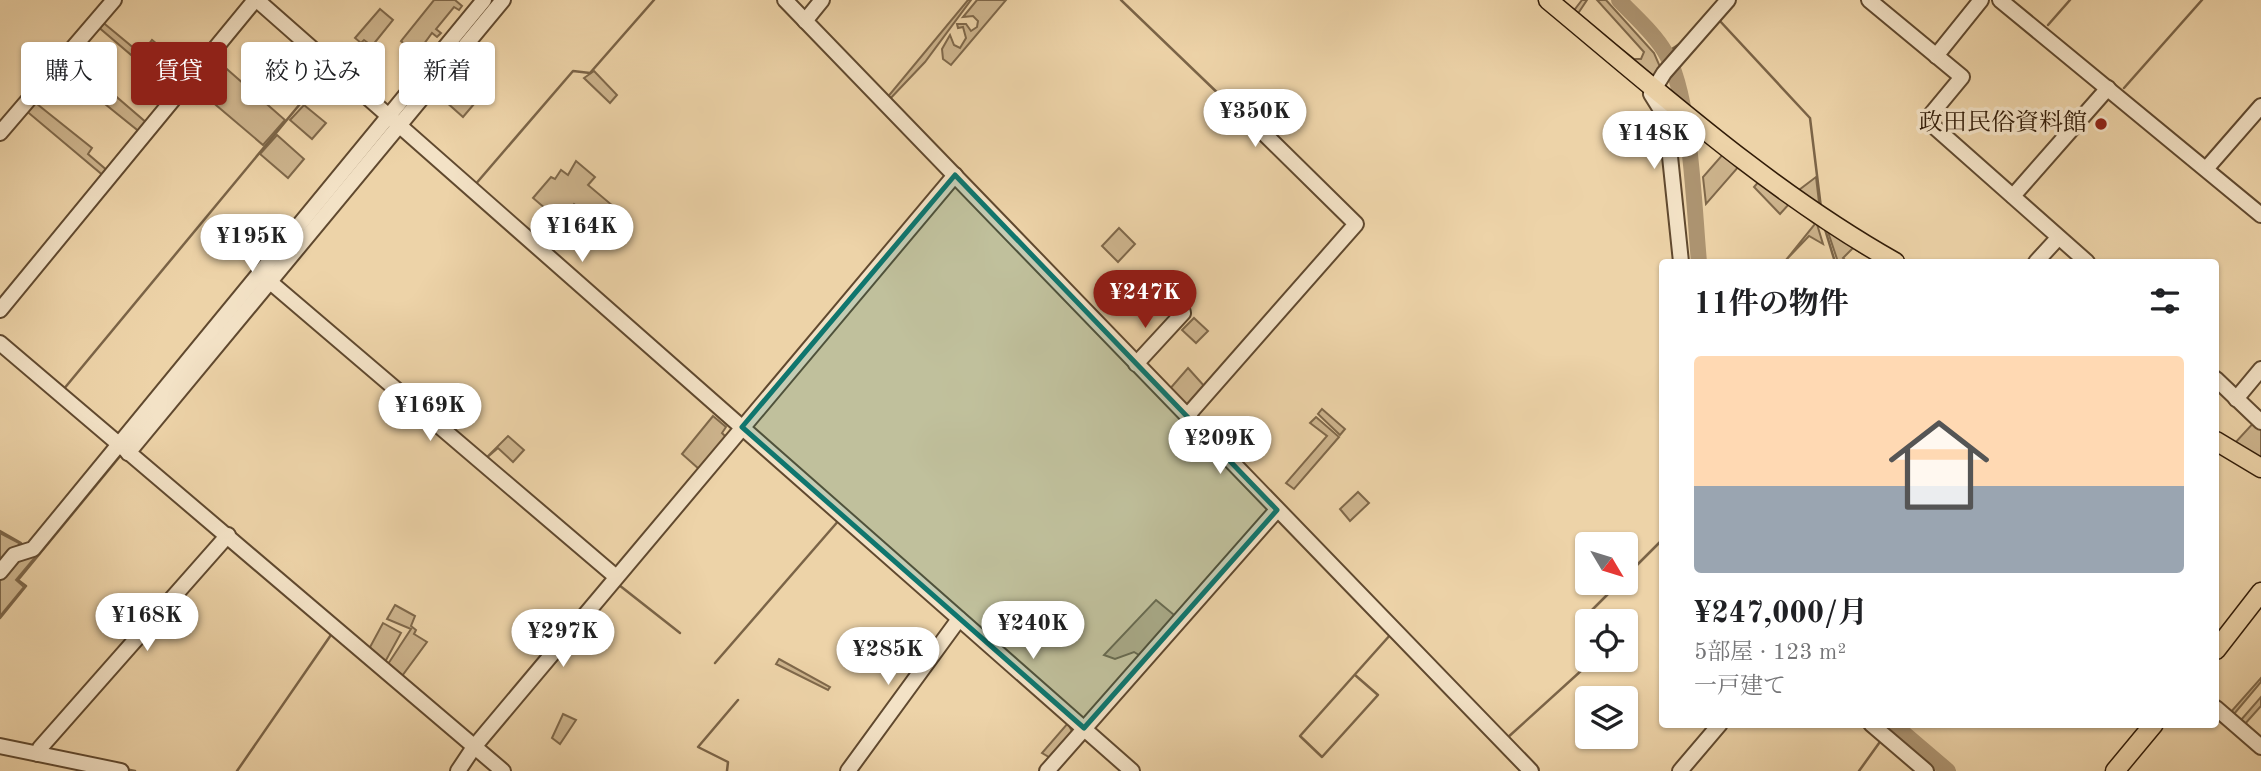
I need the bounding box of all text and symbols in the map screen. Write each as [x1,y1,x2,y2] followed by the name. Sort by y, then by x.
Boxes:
[21,42,117,105] chip: 購入
[131,42,227,105] chip: 賃貸
[241,42,385,105] chip: 絞り込み
[399,42,495,105] chip: 新着
[1206,90,1304,149] pin: ¥350K
[1219,100,1291,123] text: ¥350K
[1919,109,2087,136] place label: 政田民俗資料館
[1605,111,1703,171] pin: ¥148K
[2093,116,2109,132] marker: 政田民俗資料館
[1618,122,1690,145] text: ¥148K
[533,204,631,264] pin: ¥164K
[203,215,301,274] pin: ¥195K
[546,215,618,238] text: ¥164K
[216,225,288,248] text: ¥195K
[1096,270,1194,330] pin: ¥247K
[1109,281,1181,304] text: ¥247K
[2146,282,2184,320] icon: filters
[1694,290,1849,320] text: 11件の物件
[381,384,479,443] pin: ¥169K
[394,394,466,417] text: ¥169K
[1876,402,2002,528] icon: home
[1171,416,1269,476] pin: ¥209K
[1184,427,1256,450] text: ¥209K
[1575,532,1638,595] north arrow
[1575,532,1638,749] map controls
[98,594,196,653] pin: ¥168K
[1694,599,1868,629] text: ¥247,000/月
[984,602,1082,661] pin: ¥240K
[111,604,183,627] text: ¥168K
[1575,609,1638,672] button: locate
[514,610,612,669] pin: ¥297K
[997,612,1069,635] text: ¥240K
[527,620,599,643] text: ¥297K
[839,628,937,687] pin: ¥285K
[852,638,924,661] text: ¥285K
[1694,641,1846,664] text: 5部屋 · 123 m²
[1694,675,1786,698] text: 一戸建て
[1575,686,1638,749] button: layers

